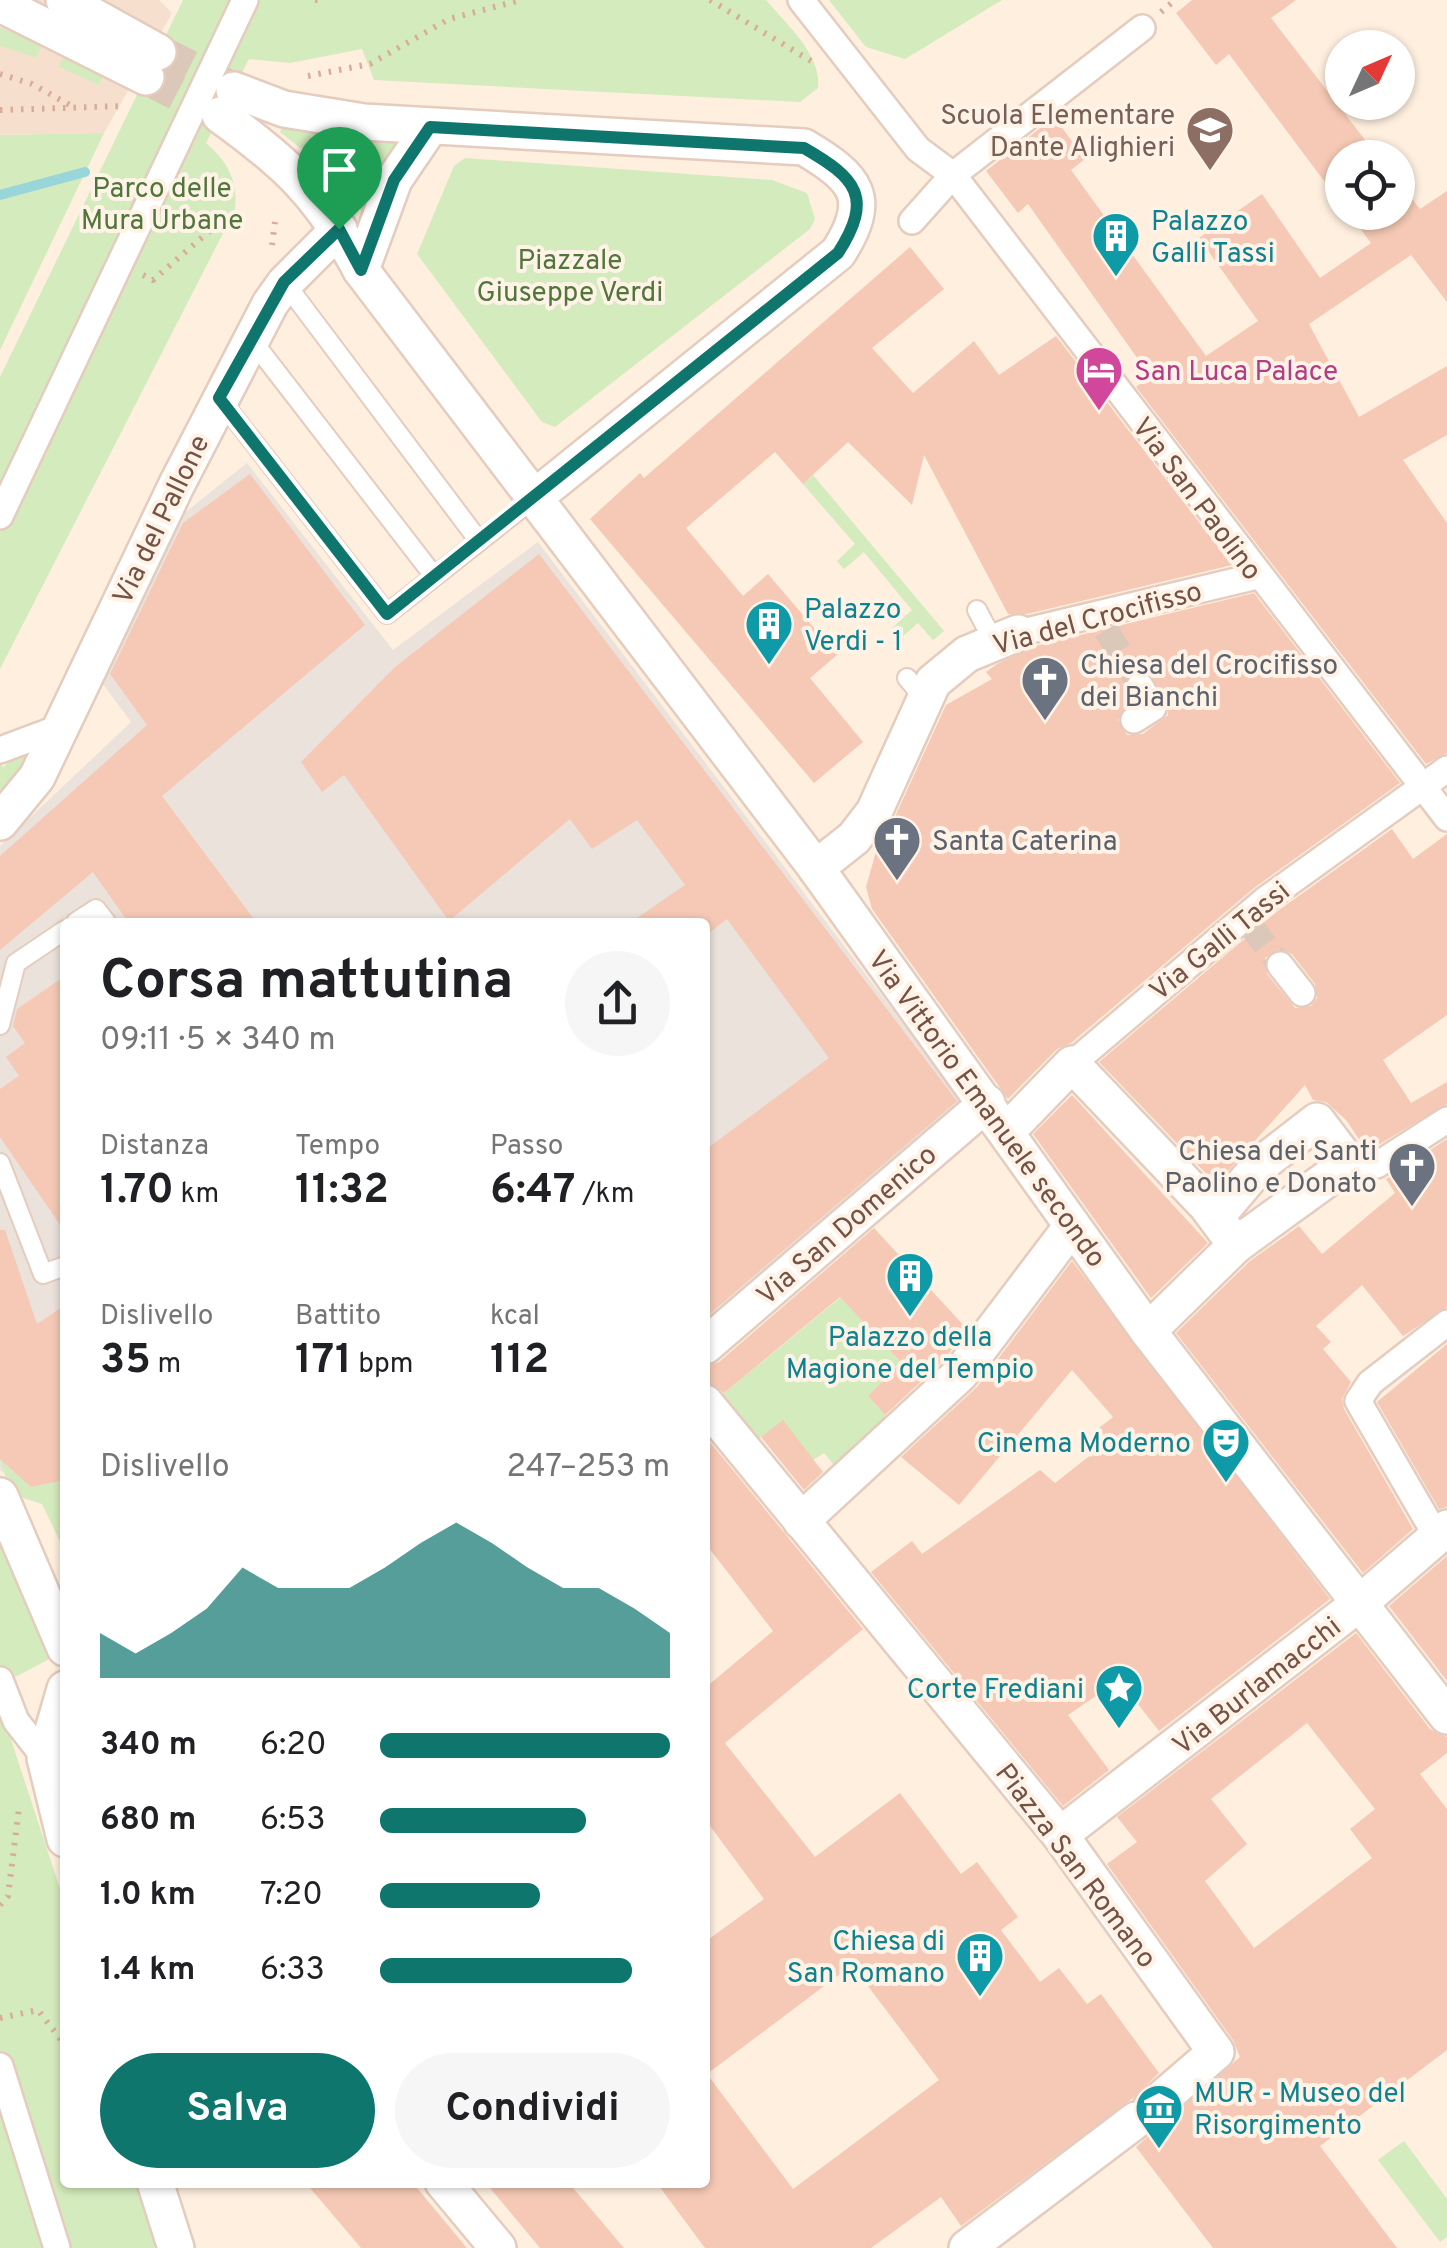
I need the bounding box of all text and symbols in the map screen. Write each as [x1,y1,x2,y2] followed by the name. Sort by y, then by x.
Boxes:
[1325,30,1415,120] north arrow
[1325,30,1415,230] map controls
[940,99,1175,167] place label: Scuola Elementare Dante Alighieri
[1184,104,1236,172] school or university icon: Scuola Elementare Dante Alighieri
[297,127,382,230] pin
[1325,140,1415,230] button: locate
[312,142,367,197] icon: arrive
[81,172,243,240] park label: Parco delle Mura Urbane
[1151,205,1275,273] place label: Palazzo Galli Tassi
[1090,210,1142,278] building icon: Palazzo Galli Tassi
[477,244,663,312] park label: Piazzale Giuseppe Verdi
[1073,344,1125,412] hotel icon: San Luca Palace
[1134,355,1338,391] place label: San Luca Palace
[1123,411,1269,589] street label: Via San Paolino
[106,429,219,611] street label: Via del Pallone
[989,575,1206,665] street label: Via del Crocifisso
[804,593,903,661] place label: Palazzo Verdi - 1
[743,598,795,666] building icon: Palazzo Verdi - 1
[1080,649,1338,717] place label: Chiesa del Crocifisso dei Bianchi
[1019,654,1071,722] church icon: Chiesa del Crocifisso dei Bianchi
[871,814,923,882] church icon: Santa Caterina
[932,825,1117,861] place label: Santa Caterina
[1143,875,1298,1010] street label: Via Galli Tassi
[858,944,1113,1276] street label: Via Vittorio Emanuele secondo
[100,948,513,1018] text: Corsa mattutina
[565,951,670,1056] button: share
[100,1021,336,1061] text: 09:11 · 5 × 340 m
[100,1129,209,1165] text: Distanza
[295,1129,380,1165] text: Tempo
[490,1129,563,1165] text: Passo
[1164,1135,1377,1203] place label: Chiesa dei Santi Paolino e Donato
[750,1138,946,1314] street label: Via San Domenico
[1386,1140,1438,1208] church icon: Chiesa dei Santi Paolino e Donato
[100,1165,174,1218] text: 1.70
[295,1165,389,1218] text: 11:32
[490,1165,576,1218] text: 6:47
[174,1177,219,1213] text: km
[576,1177,634,1213] text: /km
[884,1250,936,1318] building icon: Palazzo della Magione del Tempio
[100,1299,213,1335] text: Dislivello
[295,1299,381,1335] text: Battito
[490,1299,540,1335] text: kcal
[786,1321,1034,1389] place label: Palazzo della Magione del Tempio
[100,1335,151,1388] text: 35
[295,1335,352,1388] text: 171
[490,1335,549,1388] text: 112
[151,1347,181,1383] text: m
[352,1347,413,1383] text: bpm
[1200,1416,1252,1484] theatre icon: Cinema Moderno
[977,1427,1191,1463] place label: Cinema Moderno
[100,1448,230,1488] text: Dislivello
[506,1448,670,1488] text: 247–253 m
[1166,1610,1349,1764] street label: Via Burlamacchi
[1093,1662,1145,1730] place icon: Corte Frediani
[907,1673,1084,1709] place label: Corte Frediani
[100,1726,197,1766] text: 340 m
[260,1726,326,1766] text: 6:20
[986,1757,1163,1976] street label: Piazza San Romano
[100,1801,196,1841] text: 680 m
[260,1801,325,1841] text: 6:53
[100,1876,196,1916] text: 1.0 km
[260,1876,323,1916] text: 7:20
[787,1925,945,1993] place label: Chiesa di San Romano
[954,1930,1006,1998] building icon: Chiesa di San Romano
[100,1951,195,1991] text: 1.4 km
[260,1951,325,1991] text: 6:33
[100,2053,375,2168] button: Salva
[395,2053,670,2168] button: Condividi
[1194,2077,1406,2145] place label: MUR - Museo del Risorgimento
[1133,2082,1185,2150] museum icon: MUR - Museo del Risorgimento

